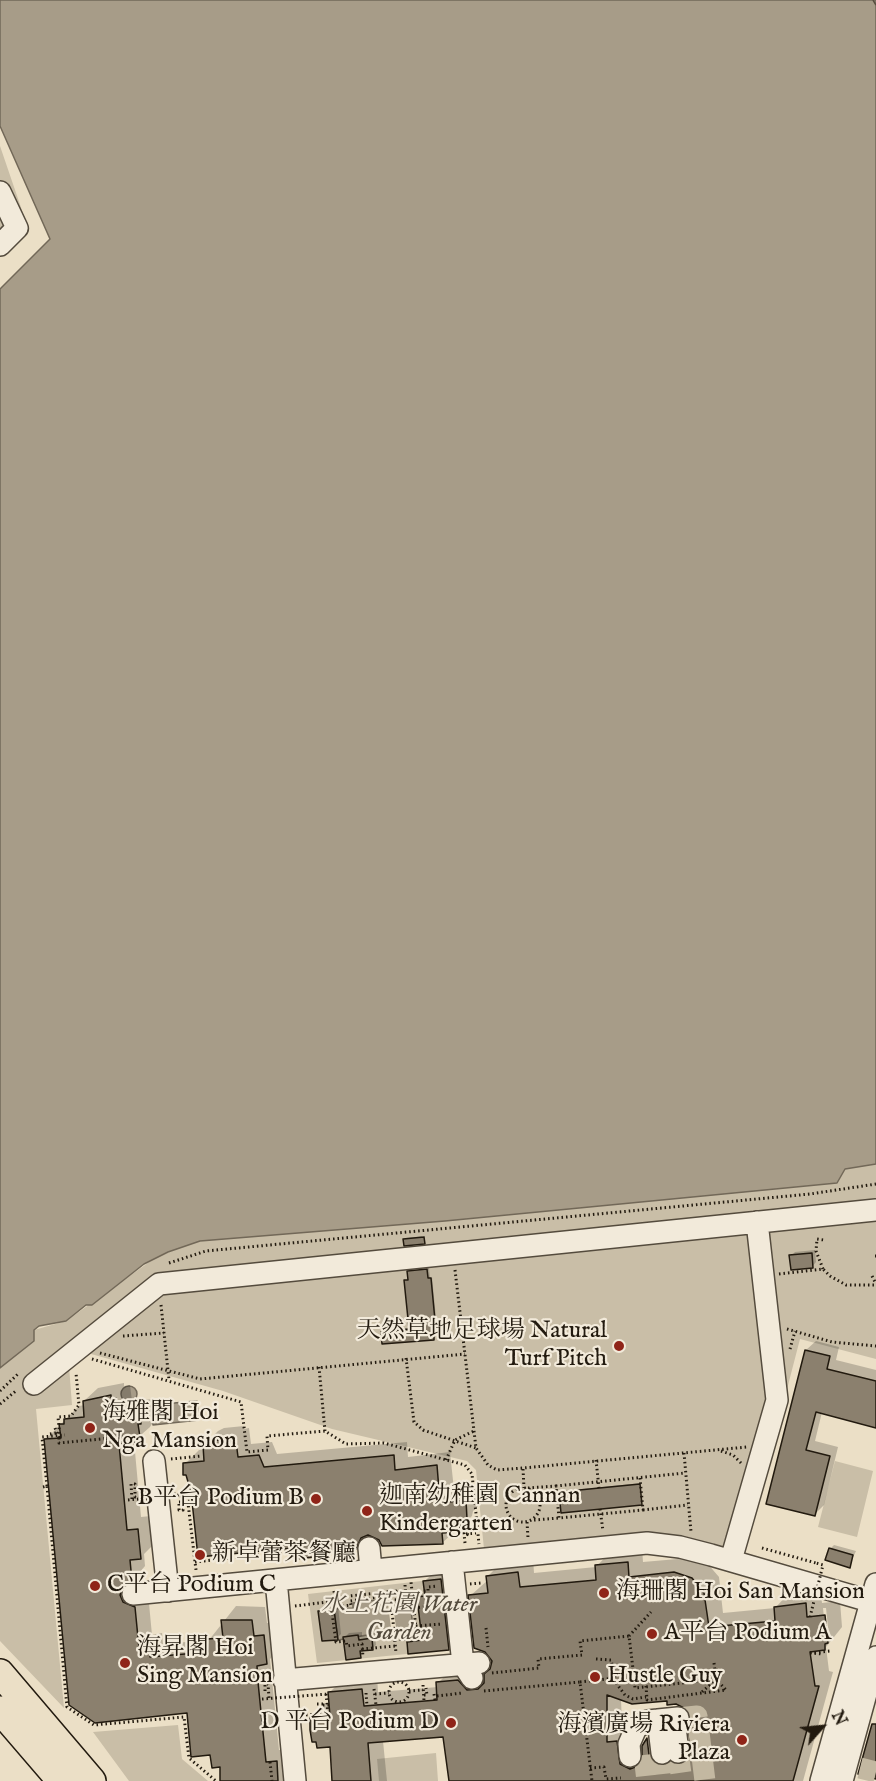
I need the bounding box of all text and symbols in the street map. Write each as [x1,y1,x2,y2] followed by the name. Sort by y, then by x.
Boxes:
[357,1318,607,1374] place label: 天然草地足球場 Natural Turf Pitch
[612,1339,626,1353] marker: 天然草地足球場 Natural Turf Pitch
[102,1400,237,1456] place label: 海雅閣 Hoi Nga Mansion
[83,1421,97,1435] marker: 海雅閣 Hoi Nga Mansion
[379,1483,580,1539] place label: 迦南幼稚園 Cannan Kindergarten
[137,1485,304,1513] place label: B平台 Podium B
[309,1492,323,1506] marker: B平台 Podium B
[360,1504,374,1518] marker: 迦南幼稚園 Cannan Kindergarten
[212,1541,356,1569] place label: 新卓蕾茶餐廳
[193,1548,207,1562] marker: 新卓蕾茶餐廳
[107,1572,276,1600] place label: C平台 Podium C
[88,1579,102,1593] marker: C平台 Podium C
[616,1579,865,1607] place label: 海珊閣 Hoi San Mansion
[597,1586,611,1600] marker: 海珊閣 Hoi San Mansion
[321,1592,477,1648] park label: 水上花園 Water Garden
[664,1620,831,1648] place label: A平台 Podium A
[645,1627,659,1641] marker: A平台 Podium A
[137,1635,273,1691] place label: 海昇閣 Hoi Sing Mansion
[118,1656,132,1670] marker: 海昇閣 Hoi Sing Mansion
[607,1663,722,1691] place label: Hustle Guy
[588,1670,602,1684] marker: Hustle Guy
[792,1697,852,1757] north arrow
[826,1708,850,1730] text: N
[260,1709,439,1737] place label: D 平台 Podium D
[557,1712,730,1768] place label: 海濱廣場 Riviera Plaza
[444,1716,458,1730] marker: D 平台 Podium D
[735,1733,749,1747] marker: 海濱廣場 Riviera Plaza

